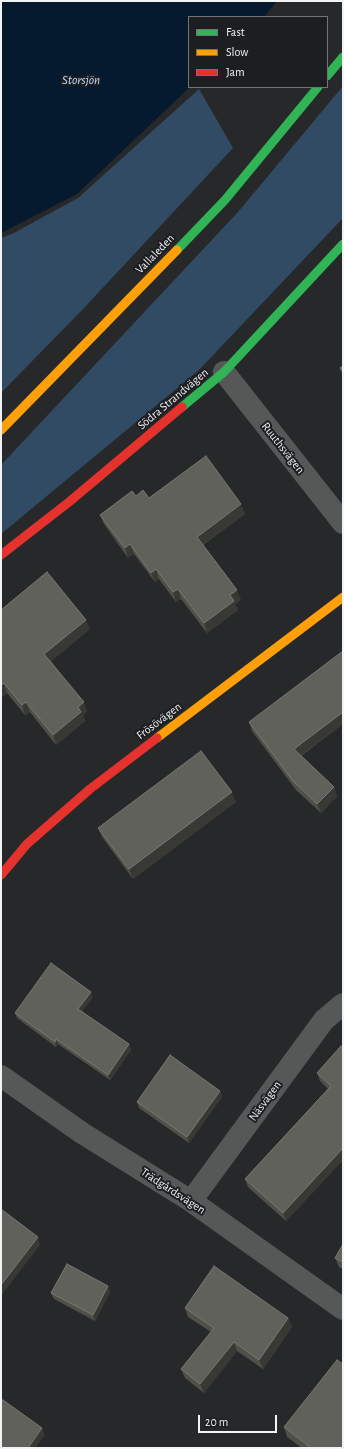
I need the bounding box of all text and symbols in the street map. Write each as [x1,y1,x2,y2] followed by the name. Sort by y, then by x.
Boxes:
[188,16,328,88] legend
[226,26,245,38] text: Fast
[226,46,248,58] text: Slow
[226,66,245,78] text: Jam
[62,72,100,88] water label: Storsjön
[133,231,177,277] street label: Vallaleden
[135,365,211,433] street label: Södra Strandvägen
[258,419,308,477] street label: Ruuthsvägen
[134,699,184,743] street label: Frösövägen
[246,1078,284,1124] street label: Näsvägen
[138,1165,208,1217] street label: Trädgårdsvägen
[200,1407,279,1433] scale bar
[205,1416,228,1428] text: 20 m

